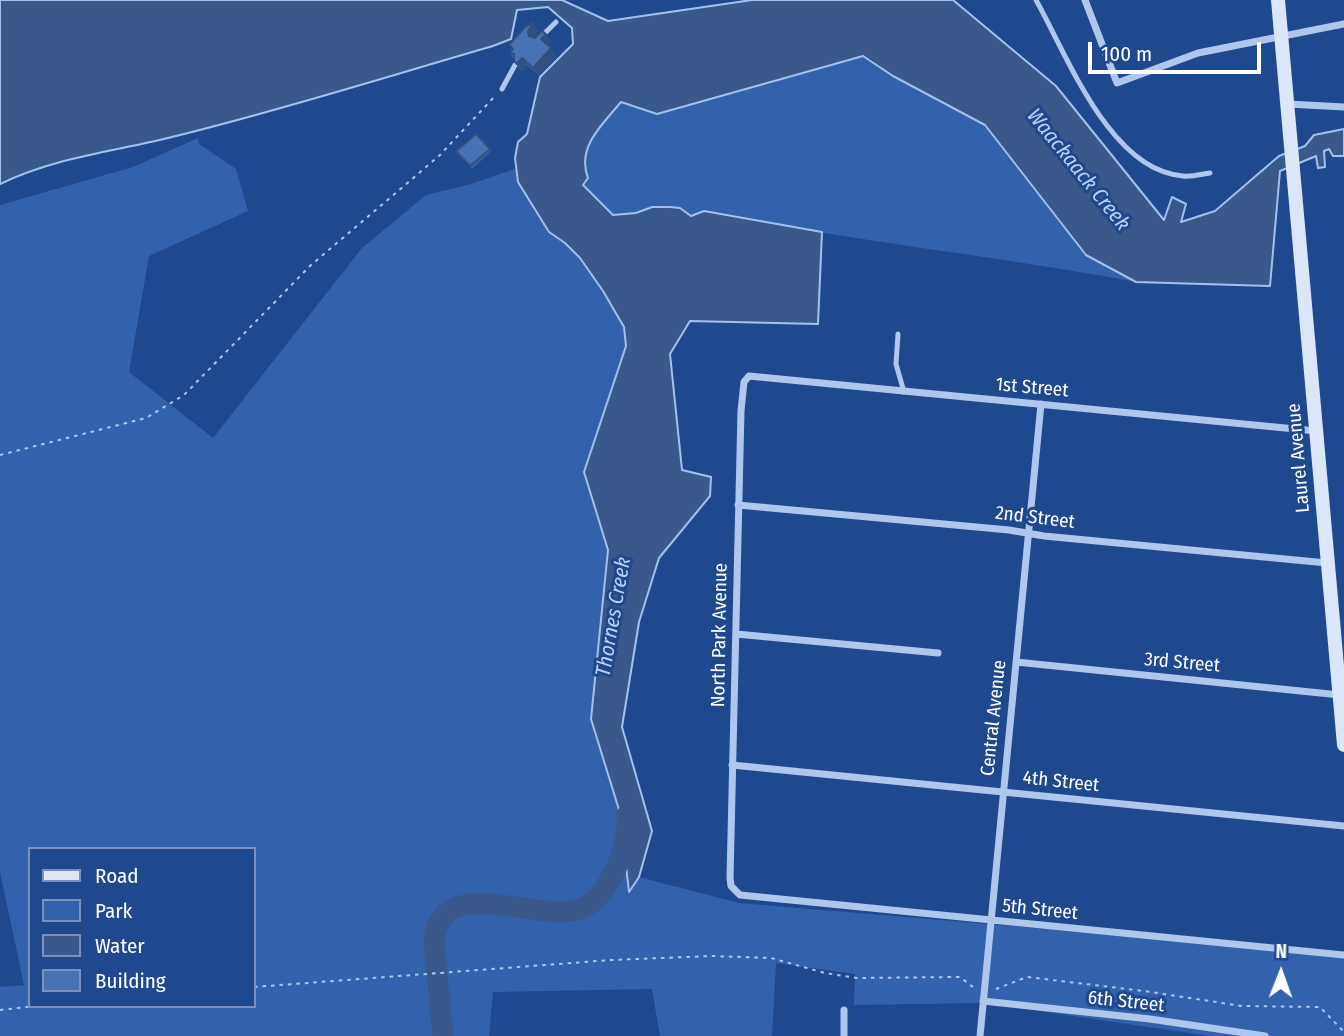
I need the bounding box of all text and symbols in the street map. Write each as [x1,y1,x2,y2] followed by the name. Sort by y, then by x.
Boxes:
[1092,28,1265,72] scale bar
[1101,41,1152,67] text: 100 m
[1021,104,1135,236] water label: Waackaack Creek
[995,373,1069,403] street label: 1st Street
[1283,402,1315,514] street label: Laurel Avenue
[994,502,1076,534] street label: 2nd Street
[591,555,637,679] water label: Thornes Creek
[707,563,733,707] street label: North Park Avenue
[1143,648,1221,678] street label: 3rd Street
[977,659,1011,777] street label: Central Avenue
[1022,767,1100,797] street label: 4th Street
[28,847,256,1008] legend
[95,863,139,889] text: Road
[1001,895,1079,925] street label: 5th Street
[95,898,132,924] text: Park
[95,933,145,959] text: Water
[1246,938,1316,1008] north arrow
[1275,940,1287,963] text: N
[95,968,166,994] text: Building
[1087,987,1165,1017] street label: 6th Street

